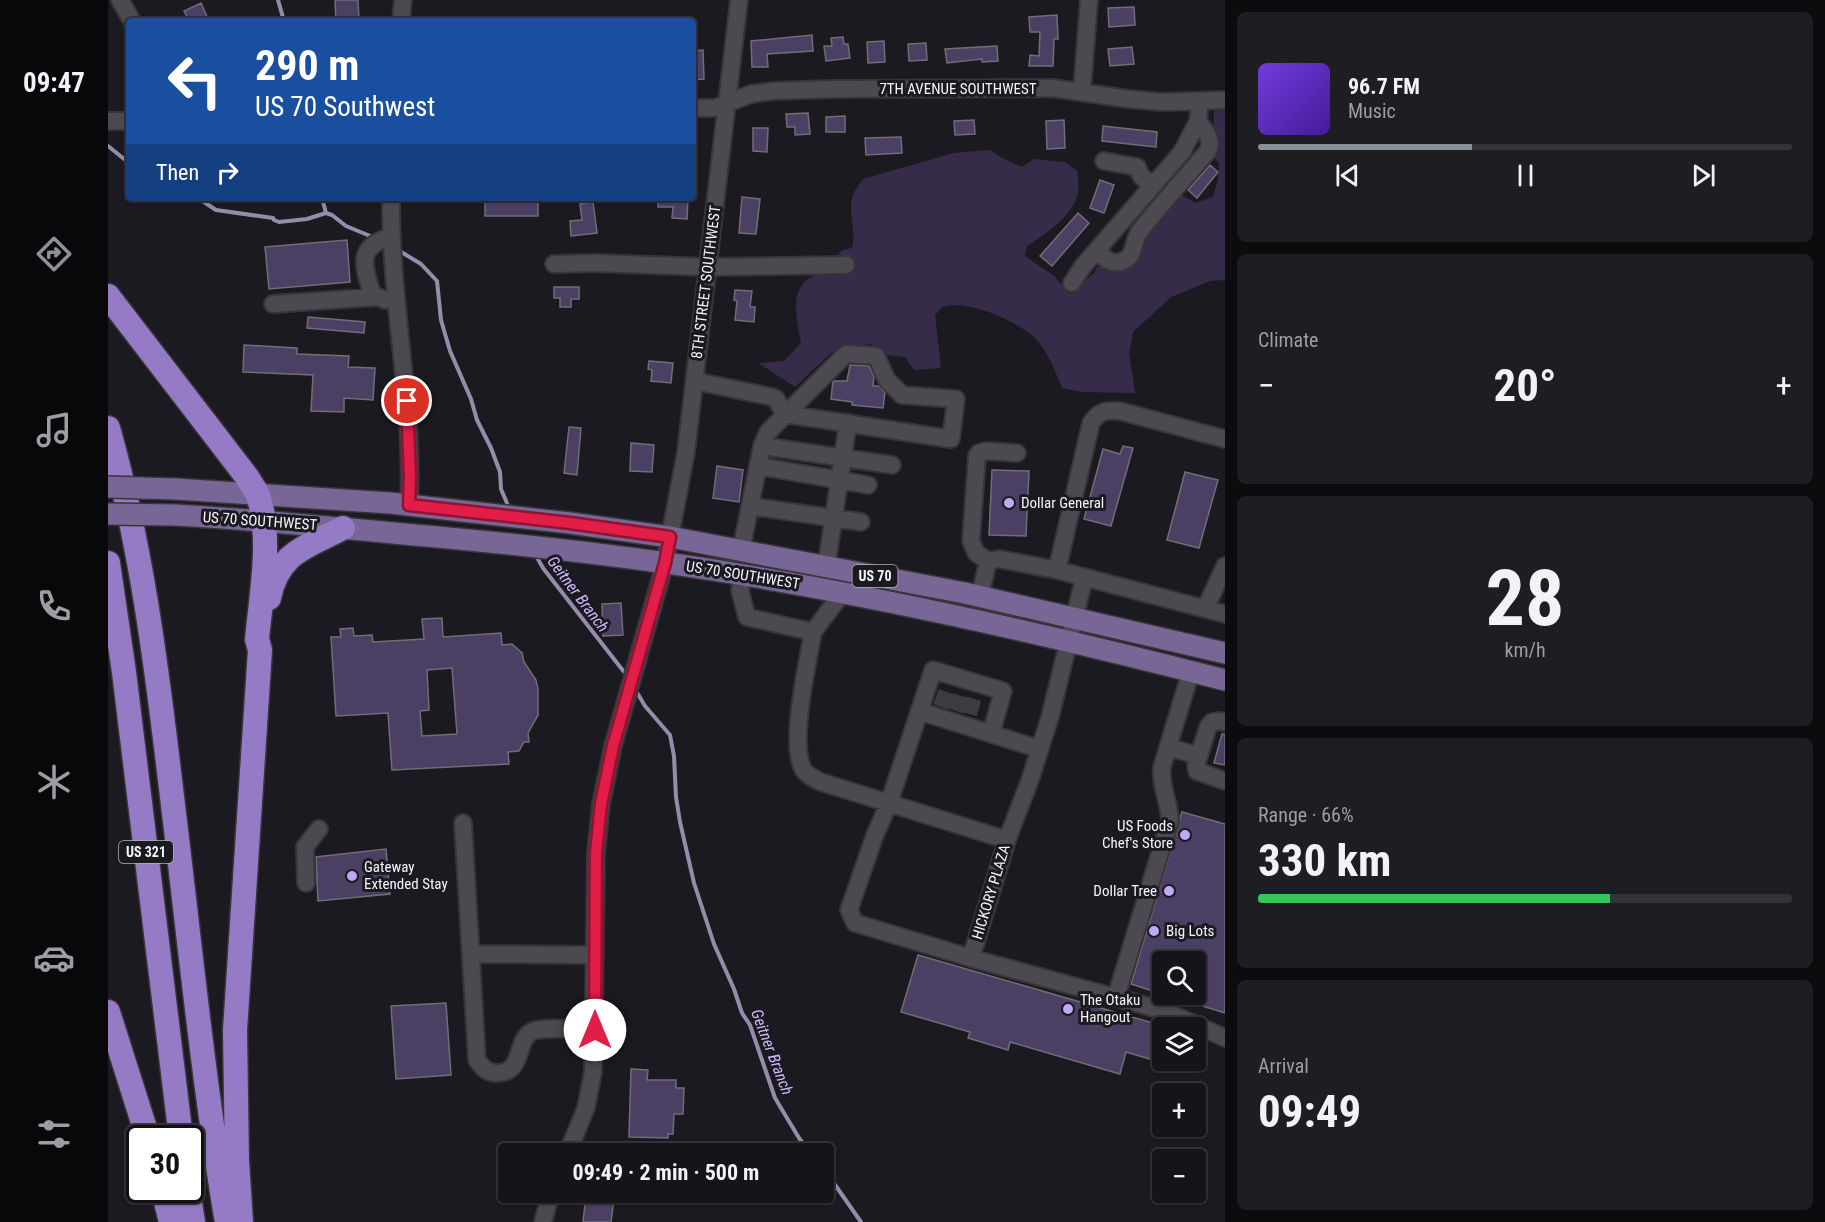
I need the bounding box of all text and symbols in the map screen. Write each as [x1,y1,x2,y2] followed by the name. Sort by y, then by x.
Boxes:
[255,41,360,90] text: 290 m
[156,42,234,120] icon: left
[23,67,85,99] text: 09:47
[1348,74,1420,99] text: 96.7 FM
[879,80,1037,98] street label: 7TH AVENUE SOUTHWEST
[255,91,435,123] text: US 70 Southwest
[1348,99,1396,123] text: Music
[211,156,244,189] icon: right
[1331,159,1364,192] icon: previous
[1509,159,1542,192] icon: pause
[1687,159,1720,192] icon: next
[156,160,199,185] text: Then
[688,204,724,360] street label: 8TH STREET SOUTHWEST
[33,233,75,275] icon: directions
[1258,328,1318,352] text: Climate
[1494,359,1557,412] text: 20°
[1258,366,1275,405] text: −
[1776,366,1792,405] text: +
[381,375,432,426] pin
[390,384,423,417] icon: arrive
[33,409,75,451] icon: music
[1021,494,1104,512] place label: Dollar General
[1002,496,1016,510] marker: Dollar General
[202,508,318,534] street label: US 70 SOUTHWEST
[543,552,613,636] water label: Geitner Branch
[1486,553,1564,644] text: 28
[685,557,801,593] street label: US 70 SOUTHWEST
[852,565,897,587] road number: US 70
[33,585,75,627] icon: phone
[1504,638,1546,662] text: km/h
[33,761,75,803] icon: climate
[1258,803,1354,827] text: Range · 66%
[1102,817,1173,852] place label: US Foods Chef's Store
[1178,828,1192,842] marker: US Foods Chef's Store
[1258,834,1391,887] text: 330 km
[119,841,173,863] road number: US 321
[968,842,1014,942] street label: HICKORY PLAZA
[364,858,448,893] place label: Gateway Extended Stay
[345,869,359,883] marker: Gateway Extended Stay
[1093,882,1157,900] place label: Dollar Tree
[1162,884,1176,898] marker: Dollar Tree
[1166,922,1215,940] place label: Big Lots
[1147,924,1161,938] marker: Big Lots
[33,937,75,979] icon: car
[1152,951,1206,1203] map controls
[1152,951,1206,1005] button: search
[1080,991,1140,1026] place label: The Otaku Hangout
[563,998,627,1062] position arrow
[1061,1002,1075,1016] marker: The Otaku Hangout
[747,1006,797,1098] water label: Geitner Branch
[1152,1017,1206,1071] button: layers
[1258,1054,1309,1078] text: Arrival
[1152,1083,1206,1137] button: +
[1258,1085,1361,1138] text: 09:49
[33,1113,75,1155] icon: filters
[126,1125,204,1203] speed limit sign: 30
[1152,1149,1206,1203] button: −
[573,1160,759,1185] text: 09:49 · 2 min · 500 m

